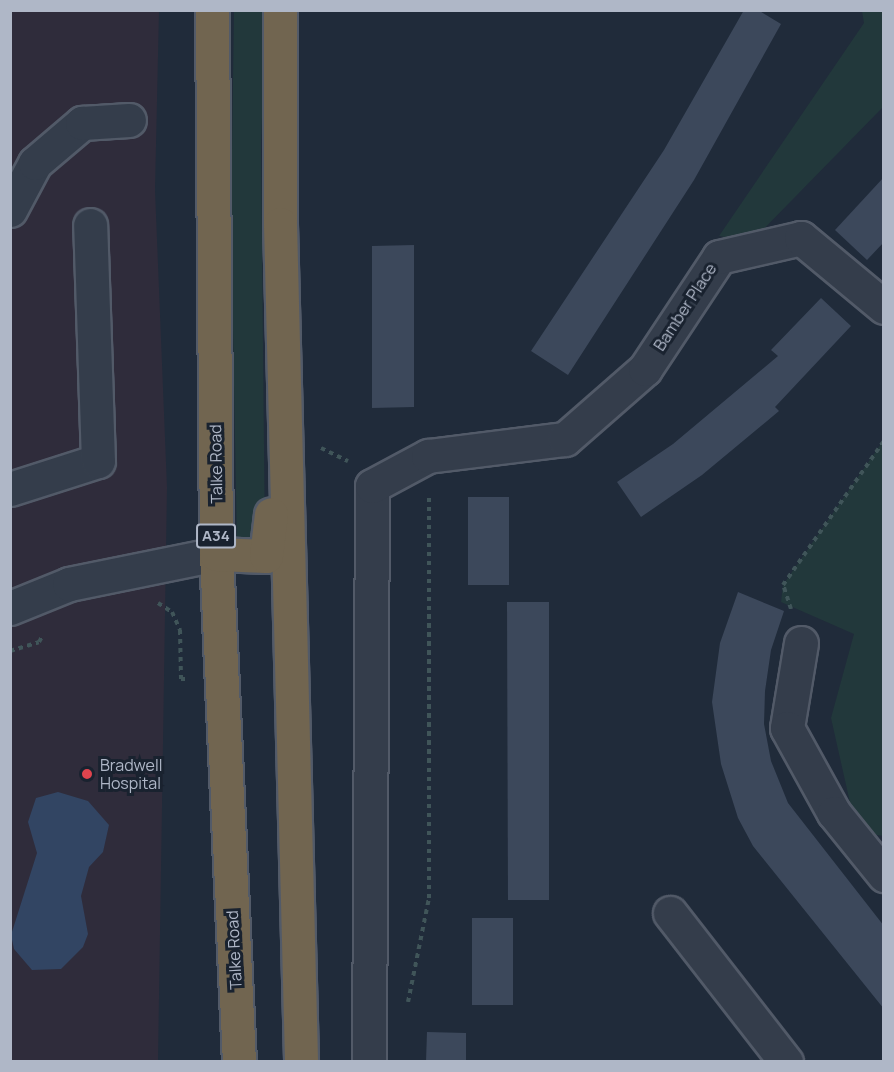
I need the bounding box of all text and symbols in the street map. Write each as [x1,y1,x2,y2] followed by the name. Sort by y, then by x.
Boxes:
[650,260,720,354] street label: Bamber Place
[206,424,226,504] street label: Talke Road
[195,524,237,548] road number: A34
[100,755,162,793] place label: Bradwell Hospital
[78,765,96,783] marker: Bradwell Hospital
[222,910,246,990] street label: Talke Road

